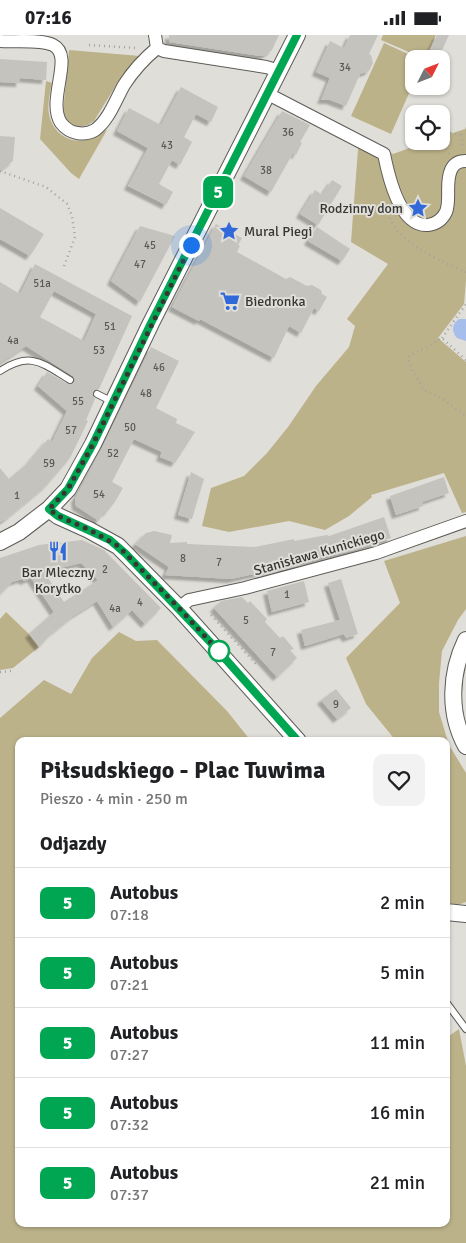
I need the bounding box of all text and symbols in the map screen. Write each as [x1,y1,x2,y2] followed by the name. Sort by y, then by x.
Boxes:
[25,6,72,30] text: 07:16
[405,50,450,95] north arrow
[405,50,450,150] map controls
[339,61,351,74] house number: 34
[405,105,450,150] button: locate
[282,126,294,139] house number: 36
[161,139,173,152] house number: 43
[260,164,272,177] house number: 38
[202,176,234,208] line badge: 5
[213,181,223,203] text: 5
[407,197,429,219] place icon: Rodzinny dom
[320,200,403,217] place label: Rodzinny dom
[218,220,240,242] place icon: Mural Piegi
[244,223,312,240] place label: Mural Piegi
[179,233,204,258] your location
[144,239,156,252] house number: 45
[134,258,146,271] house number: 47
[33,277,51,290] house number: 51a
[219,290,241,312] supermarket icon: Biedronka
[245,293,306,310] place label: Biedronka
[104,320,116,333] house number: 51
[7,334,19,347] house number: 4a
[93,344,105,357] house number: 53
[153,361,165,374] house number: 46
[140,387,152,400] house number: 48
[72,395,84,408] house number: 55
[124,421,136,434] house number: 50
[65,424,77,437] house number: 57
[107,447,119,460] house number: 52
[43,457,55,470] house number: 59
[93,488,105,501] house number: 54
[14,489,20,502] house number: 1
[252,526,387,579] street label: Stanisława Kunickiego
[47,540,69,562] restaurant icon: Bar Mleczny Korytko
[180,552,186,565] house number: 8
[216,556,222,569] house number: 7
[102,563,108,576] house number: 2
[22,564,95,597] place label: Bar Mleczny Korytko
[284,588,290,601] house number: 1
[137,596,143,609] house number: 4
[109,602,121,615] house number: 4a
[243,614,249,627] house number: 5
[208,640,230,662] unlabelled marker
[270,646,276,659] house number: 7
[333,698,339,711] house number: 9
[373,754,425,806] button: heart
[40,755,325,785] text: Piłsudskiego - Plac Tuwima
[40,789,188,809] text: Pieszo · 4 min · 250 m
[40,832,107,856] text: Odjazdy
[110,881,178,905] text: Autobus
[380,891,425,915] text: 2 min
[63,892,72,914] text: 5
[110,905,149,925] text: 07:18
[110,951,178,975] text: Autobus
[380,961,425,985] text: 5 min
[63,962,72,984] text: 5
[110,975,149,995] text: 07:21
[110,1021,178,1045] text: Autobus
[370,1031,425,1055] text: 11 min
[63,1032,72,1054] text: 5
[110,1045,149,1065] text: 07:27
[110,1091,178,1115] text: Autobus
[370,1101,425,1125] text: 16 min
[63,1102,72,1124] text: 5
[110,1115,149,1135] text: 07:32
[110,1161,178,1185] text: Autobus
[370,1171,425,1195] text: 21 min
[63,1172,72,1194] text: 5
[110,1185,149,1205] text: 07:37

